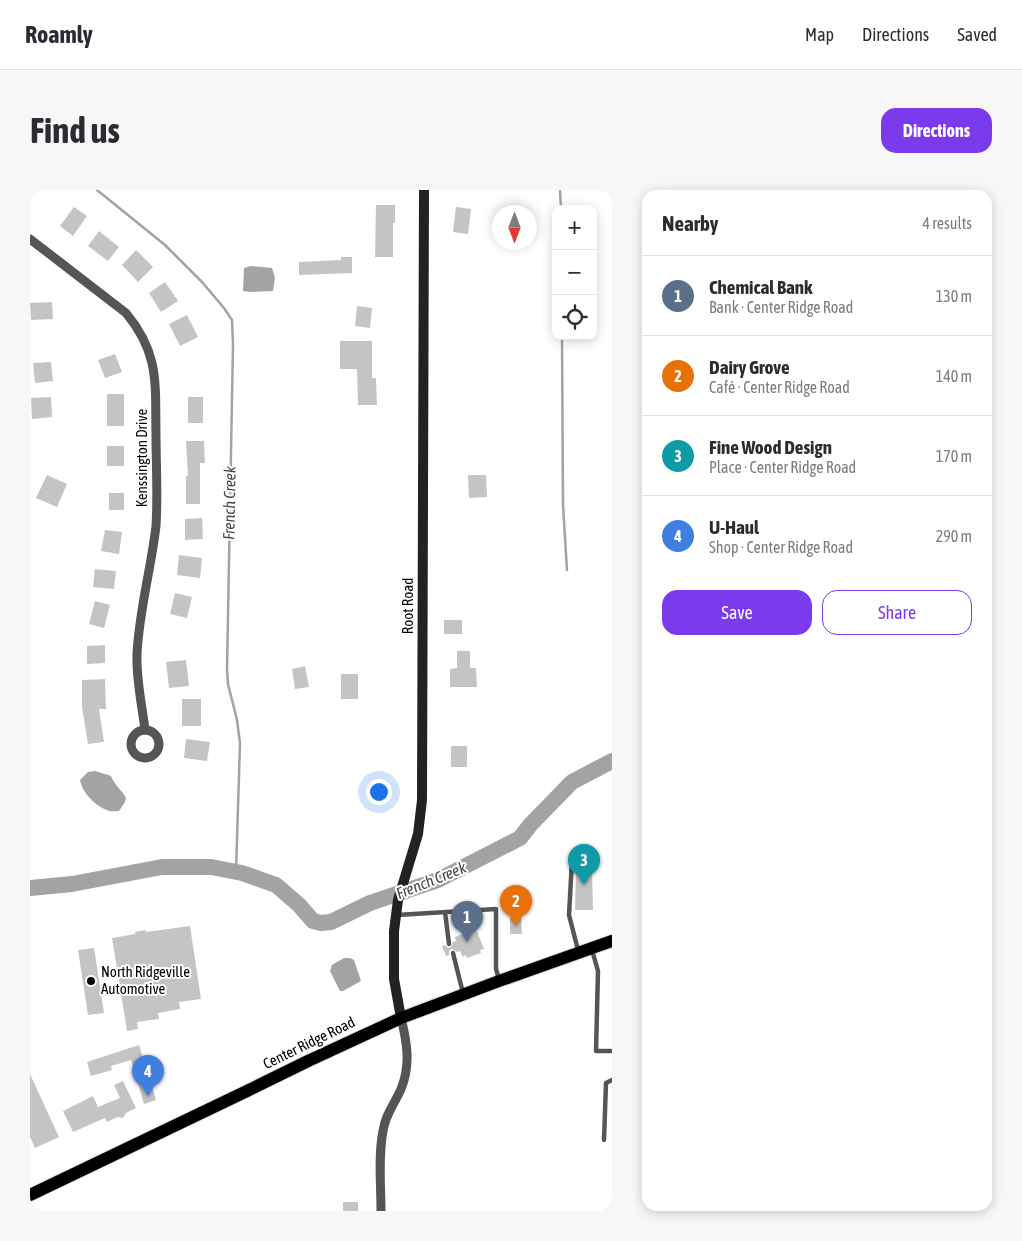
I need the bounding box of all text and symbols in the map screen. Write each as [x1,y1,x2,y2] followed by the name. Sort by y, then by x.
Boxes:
[25,21,93,48] text: Roamly
[805,24,834,45] text: Map
[862,24,929,45] text: Directions
[957,24,997,45] text: Saved
[881,108,992,153] button: Directions
[30,110,120,150] text: Find us
[492,205,537,250] north arrow
[552,205,597,340] map controls
[552,205,597,250] button: +
[662,211,718,235] text: Nearby
[922,214,972,232] text: 4 results
[552,250,597,295] button: −
[709,276,812,298] text: Chemical Bank
[674,287,682,305] text: 1
[936,287,972,305] text: 130 m
[552,295,597,340] button: locate
[709,298,853,316] text: Bank · Center Ridge Road
[709,356,790,378] text: Dairy Grove
[674,367,682,385] text: 2
[936,367,972,385] text: 140 m
[709,378,850,396] text: Café · Center Ridge Road
[133,409,150,507] street label: Kenssington Drive
[709,436,832,458] text: Fine Wood Design
[674,447,682,465] text: 3
[936,447,972,465] text: 170 m
[709,458,856,476] text: Place · Center Ridge Road
[219,465,239,540] water label: French Creek
[709,516,759,538] text: U-Haul
[674,527,682,545] text: 4
[936,527,972,545] text: 290 m
[709,538,853,556] text: Shop · Center Ridge Road
[399,578,416,634] street label: Root Road
[662,590,812,635] button: Save
[822,590,972,635] button: Share
[366,779,392,805] your location
[568,844,600,885] pin: 3
[393,857,470,902] water label: French Creek
[500,885,532,926] pin: 2
[451,901,483,942] pin: 1
[101,963,190,997] place label: North Ridgeville Automotive
[85,975,97,987] marker: North Ridgeville Automotive
[260,1013,357,1072] street label: Center Ridge Road
[132,1055,164,1096] pin: 4

